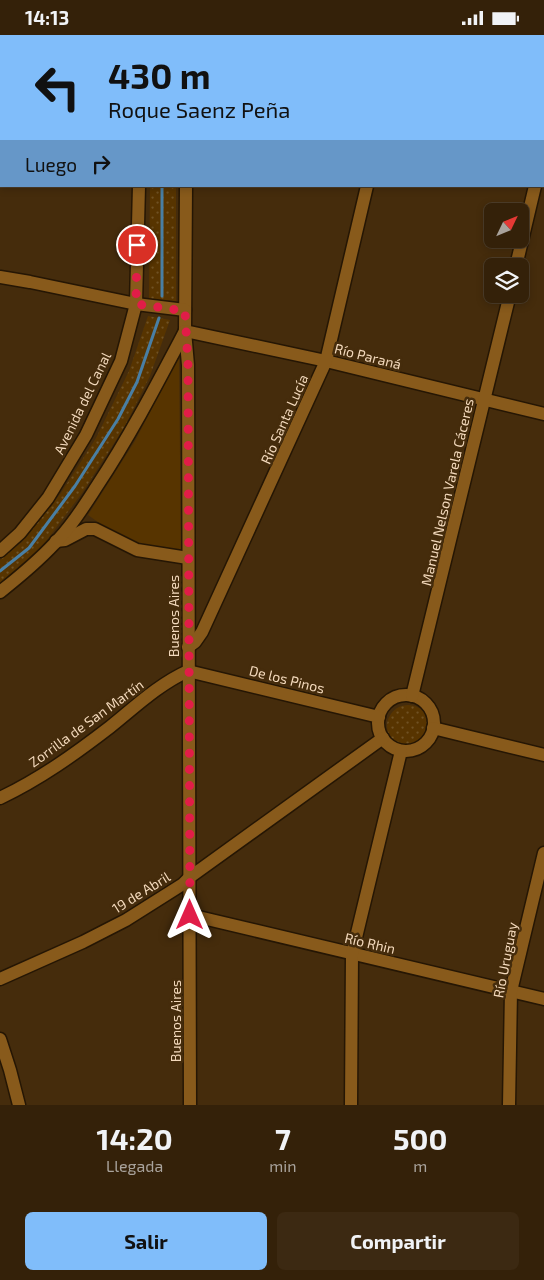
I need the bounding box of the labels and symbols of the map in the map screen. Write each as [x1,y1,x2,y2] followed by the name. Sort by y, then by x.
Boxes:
[484,203,529,247] north arrow
[116,224,158,266] pin
[333,339,403,373] street label: Río Paraná
[50,348,115,457] street label: Avenida del Canal
[257,372,311,466] street label: Río Santa Lucía
[417,397,477,587] street label: Manuel Nelson Varela Cáceres
[165,575,182,657] street label: Buenos Aires
[247,661,327,697] street label: De los Pinos
[25,676,147,770] street label: Zorrilla de San Martín
[109,867,174,916] street label: 19 de Abril
[163,888,215,940] position arrow
[489,920,521,999] street label: Río Uruguay
[343,929,397,957] street label: Río Rhin
[167,980,184,1062] street label: Buenos Aires

